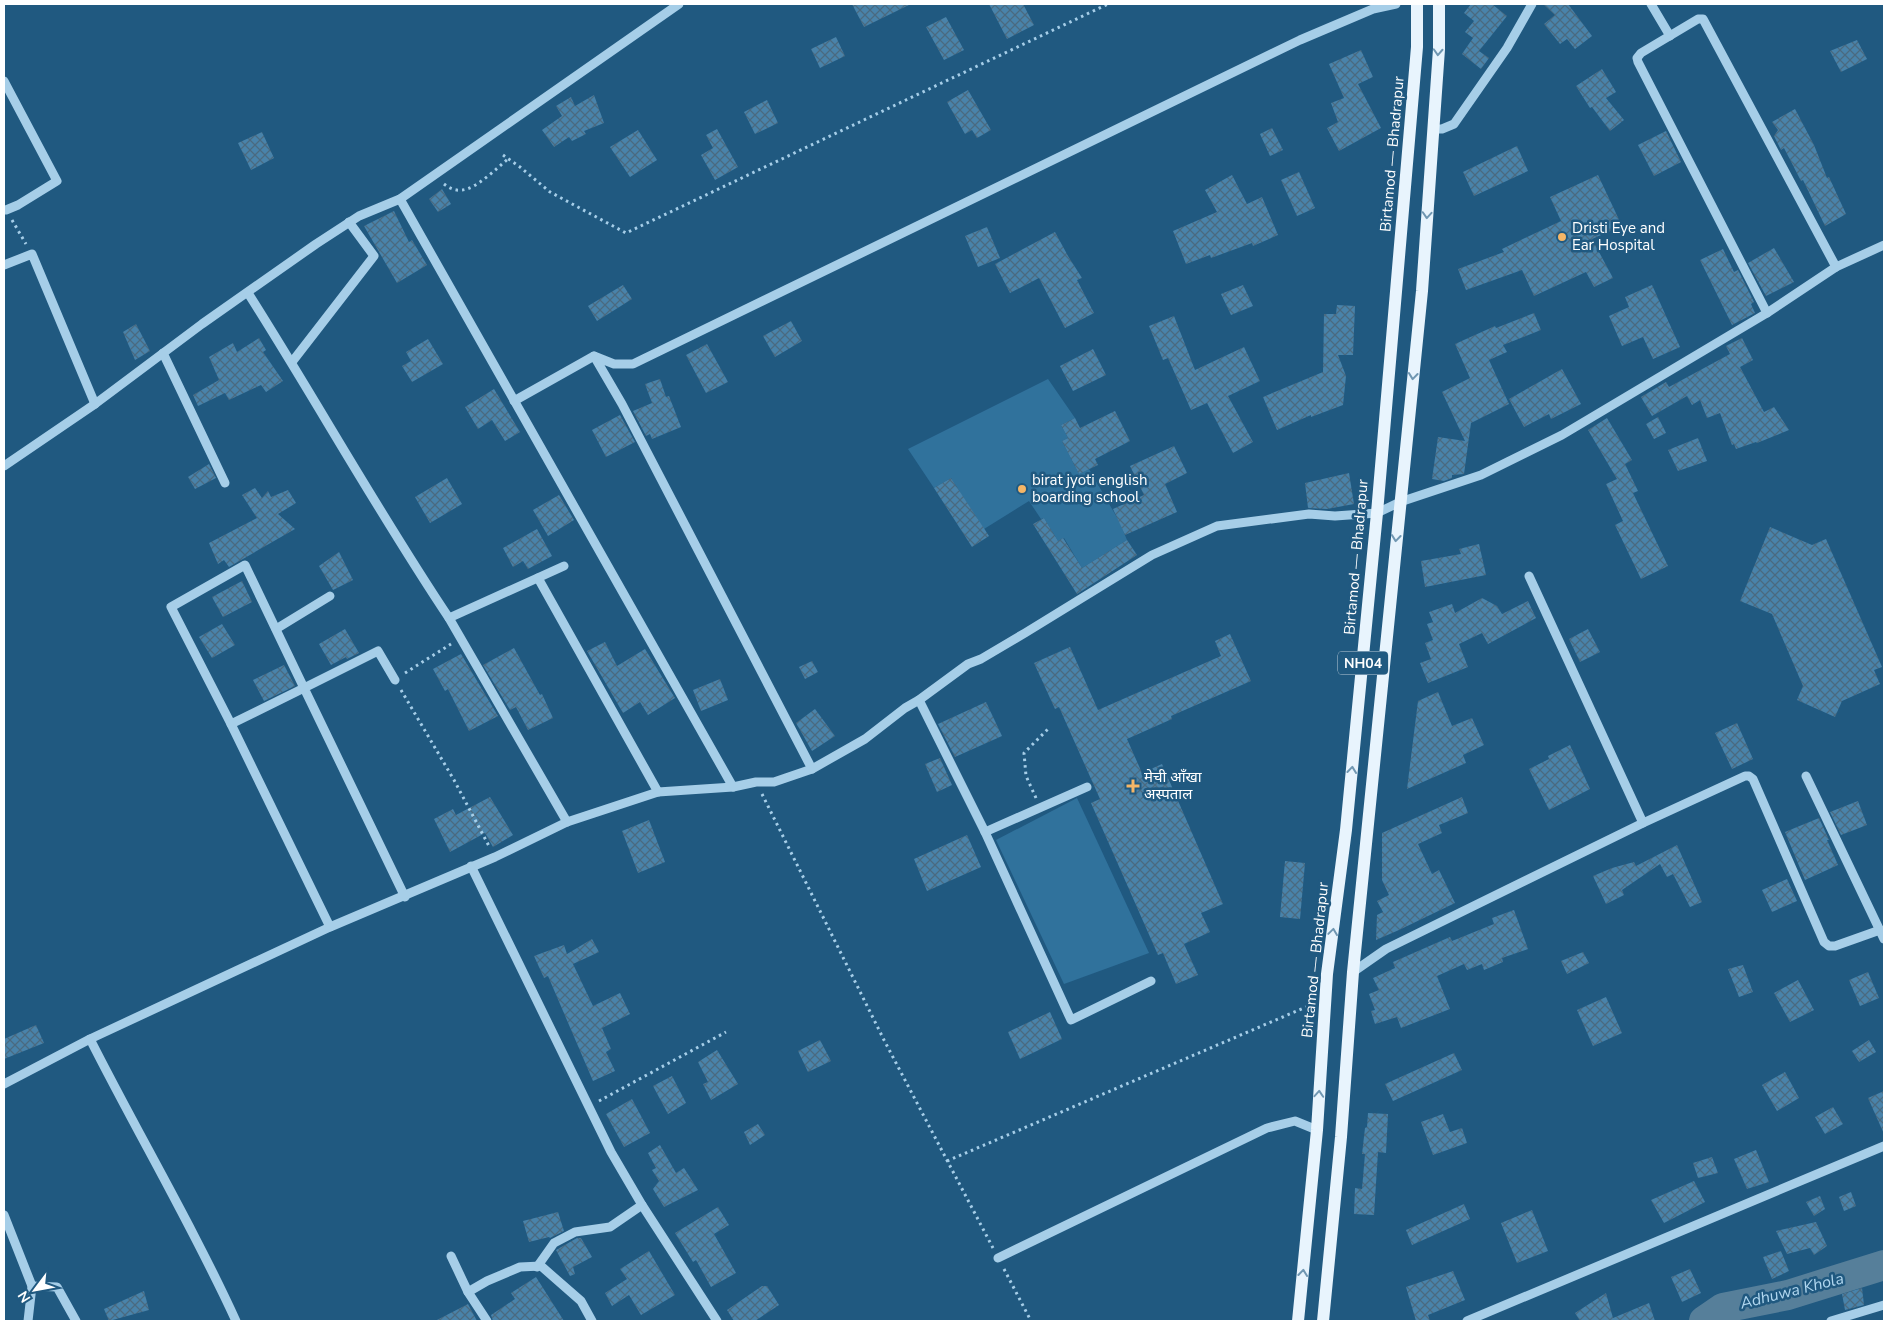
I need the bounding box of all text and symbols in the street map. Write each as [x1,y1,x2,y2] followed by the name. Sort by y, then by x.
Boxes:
[1433,49,1444,57] one-way arrow
[1375,75,1409,233] street label: Birtamod — Bhadrapur
[1422,211,1433,219] one-way arrow
[1572,218,1665,255] place label: Dristi Eye and Ear Hospital
[1556,231,1568,243] marker: Dristi Eye and Ear Hospital
[1408,373,1419,381] one-way arrow
[1032,470,1148,507] place label: birat jyoti english boarding school
[1339,478,1373,636] street label: Birtamod — Bhadrapur
[1016,483,1028,495] marker: birat jyoti english boarding school
[1391,534,1402,542] one-way arrow
[1338,651,1388,674] road number: NH04
[1346,766,1357,774] one-way arrow
[1144,767,1203,804] place label: मेची आँखा अस्पताल
[1126,779,1140,793] marker: मेची आँखा अस्पताल
[1297,881,1333,1039] street label: Birtamod — Bhadrapur
[1327,927,1338,935] one-way arrow
[1314,1089,1325,1097] one-way arrow
[10,1265,60,1315] north arrow
[1737,1267,1846,1315] water label: Adhuwa Khola
[1297,1268,1308,1276] one-way arrow
[14,1287,35,1306] text: N

